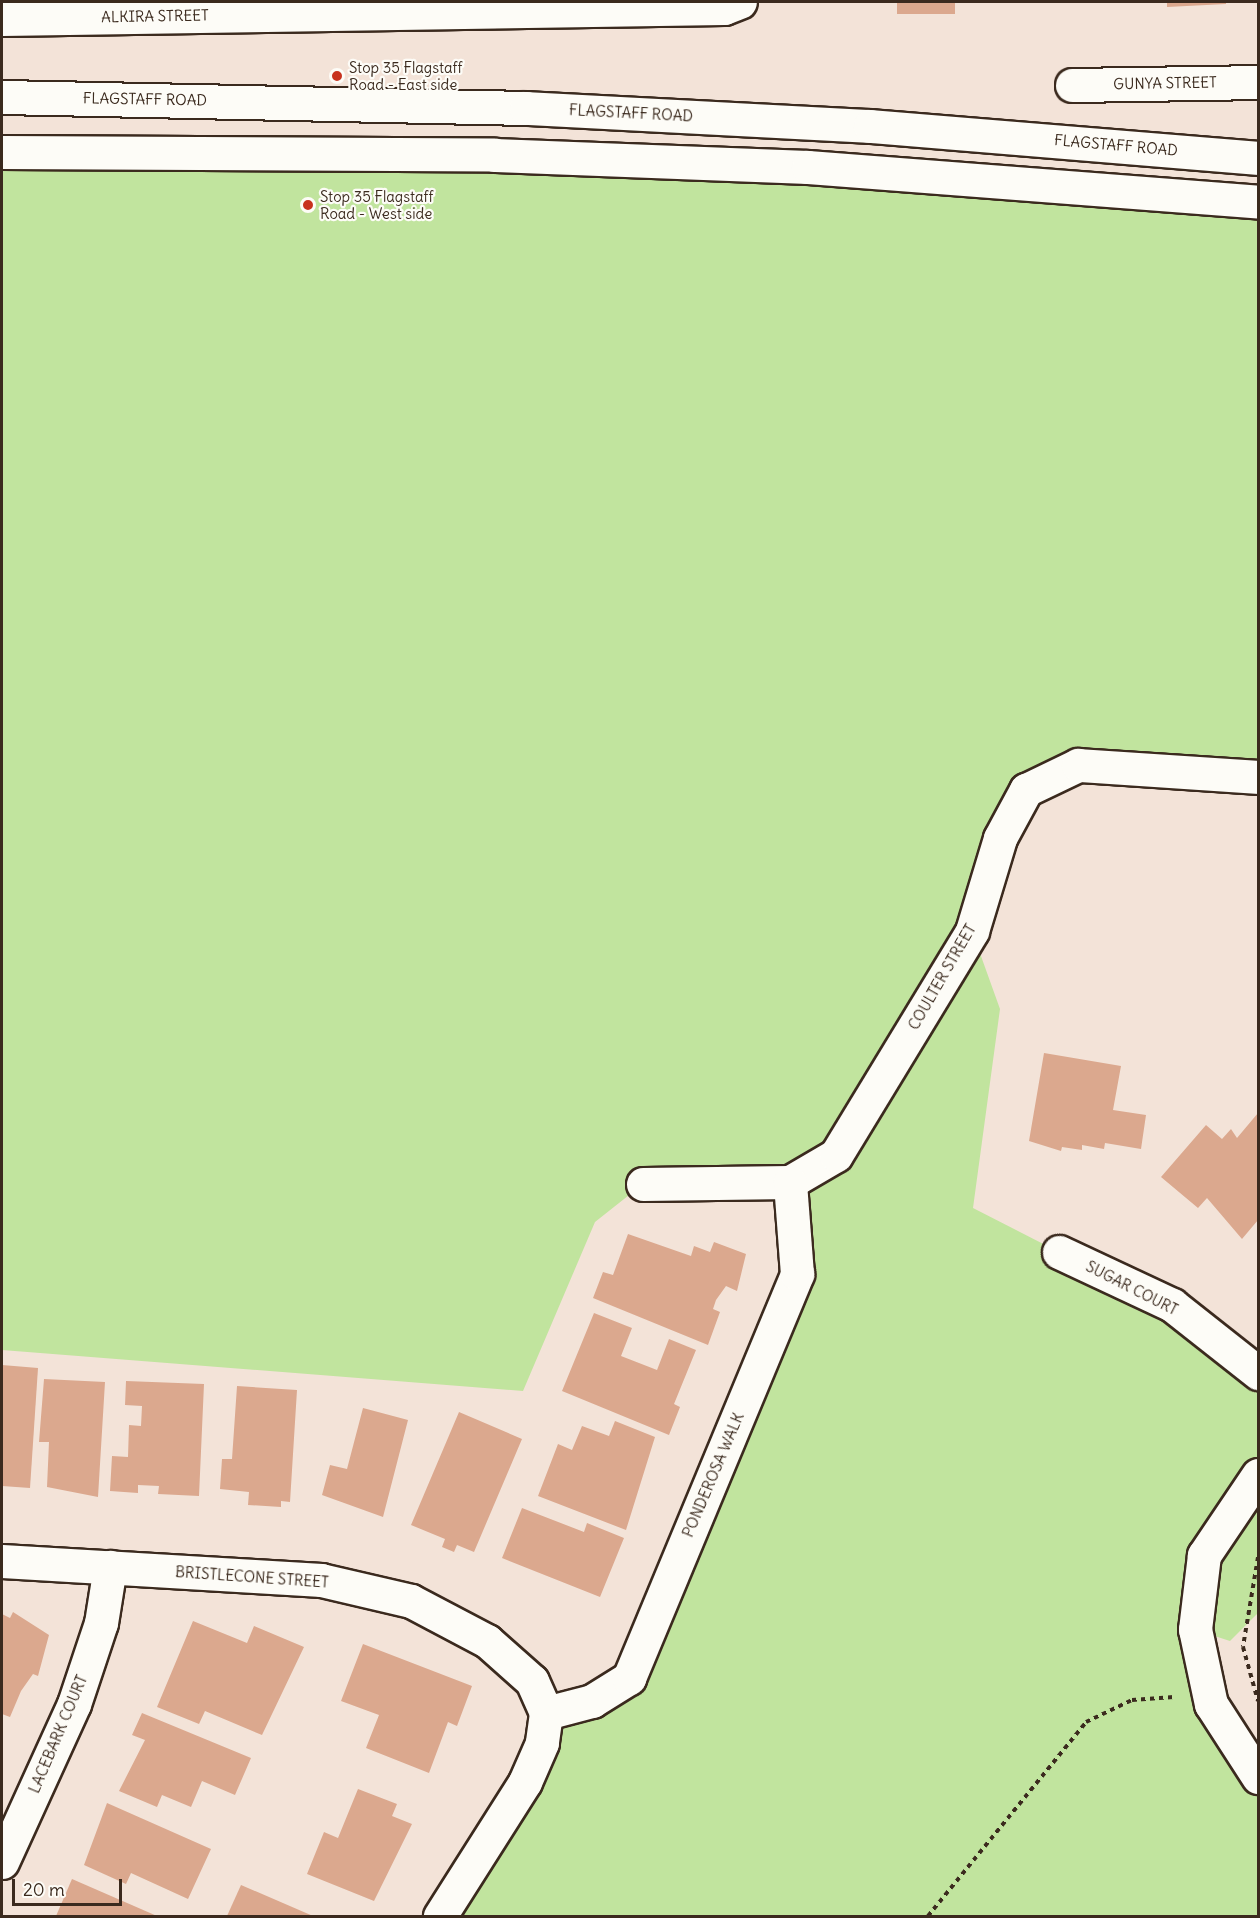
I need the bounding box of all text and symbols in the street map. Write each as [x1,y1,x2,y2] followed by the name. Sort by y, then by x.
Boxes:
[101,6,209,26] street label: ALKIRA STREET
[349,58,462,93] place label: Stop 35 Flagstaff Road - East side
[330,69,344,83] marker: Stop 35 Flagstaff Road - East side
[1113,73,1217,93] street label: GUNYA STREET
[83,89,207,109] street label: FLAGSTAFF ROAD
[569,101,693,125] street label: FLAGSTAFF ROAD
[1053,131,1179,159] street label: FLAGSTAFF ROAD
[320,187,433,222] place label: Stop 35 Flagstaff Road - West side
[301,198,315,212] marker: Stop 35 Flagstaff Road - West side
[904,921,980,1033] street label: COULTER STREET
[1083,1257,1181,1319] street label: SUGAR COURT
[679,1410,747,1540] street label: PONDEROSA WALK
[175,1563,329,1591] street label: BRISTLECONE STREET
[25,1672,91,1796] street label: LACEBARK COURT
[15,1867,124,1905] scale bar
[23,1878,65,1901] text: 20 m

